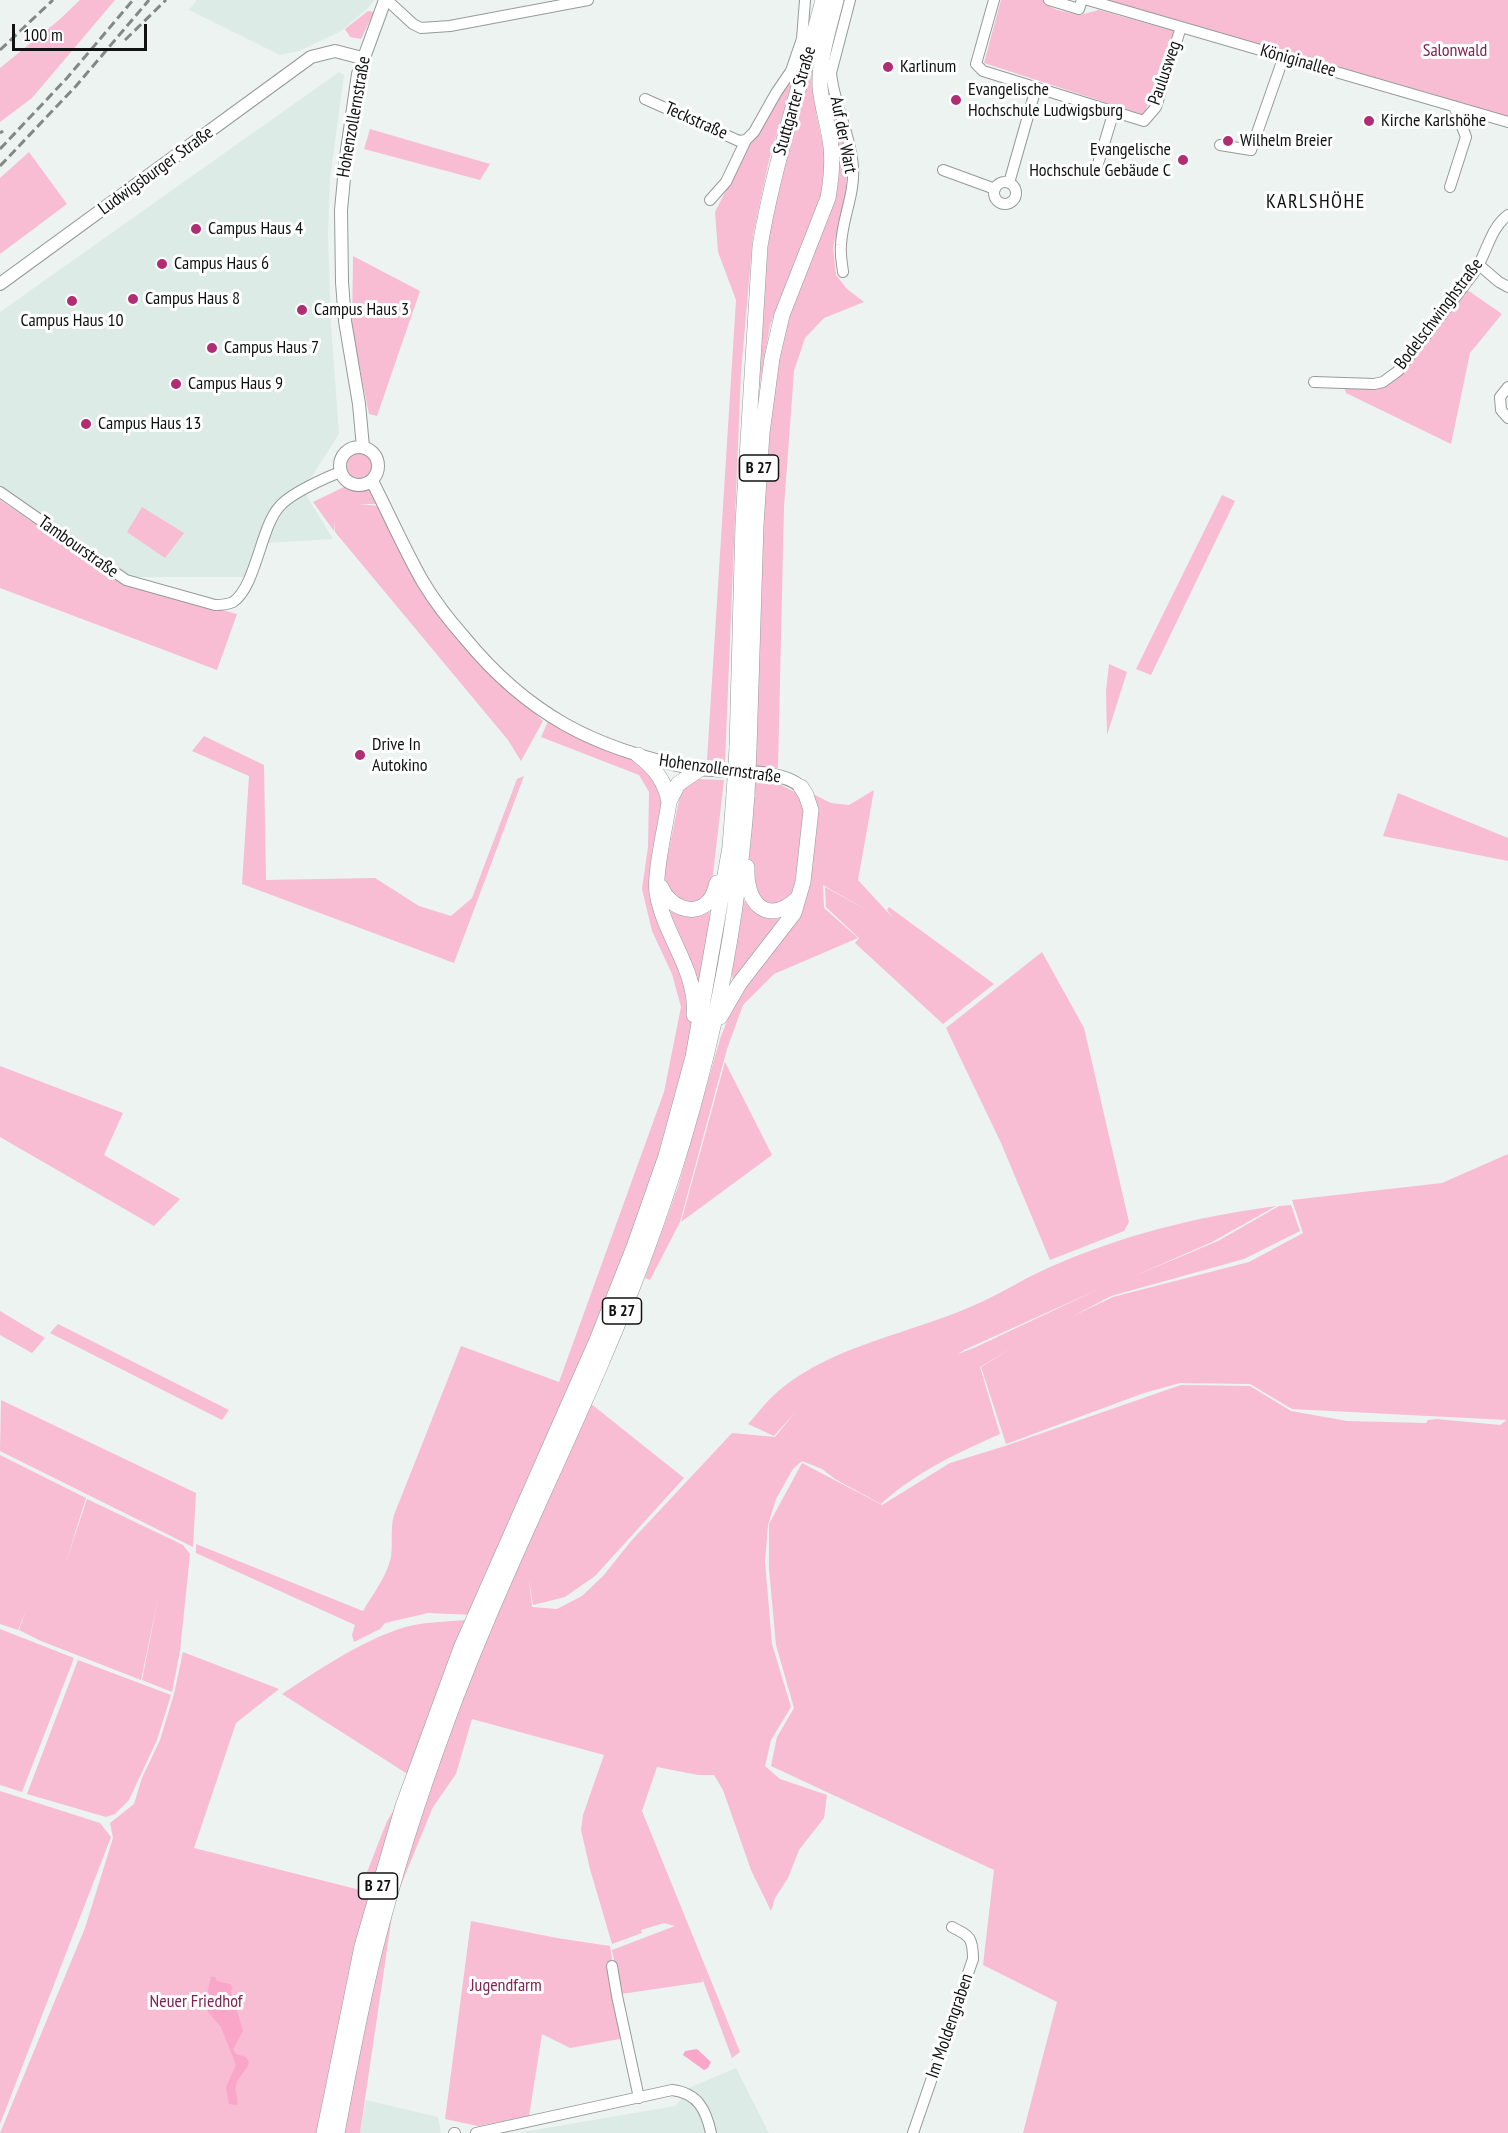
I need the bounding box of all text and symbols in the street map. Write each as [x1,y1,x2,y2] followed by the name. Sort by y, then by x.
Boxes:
[15,12,150,50] scale bar
[23,23,63,46] text: 100 m
[1144,38,1186,108] street label: Paulusweg
[1258,40,1338,82] street label: Königinallee
[1423,40,1487,62] park label: Salonwald
[769,44,821,158] street label: Stuttgarter Straße
[333,55,375,179] street label: Hohenzollernstraße
[900,56,956,78] place label: Karlinum
[881,60,895,74] marker: Karlinum
[968,79,1123,122] place label: Evangelische Hochschule Ludwigsburg
[949,93,963,107] marker: Evangelische Hochschule Ludwigsburg
[825,95,861,175] street label: Auf der Wart
[661,98,731,144] street label: Teckstraße
[1381,110,1486,132] place label: Kirche Karlshöhe
[1362,114,1376,128] marker: Kirche Karlshöhe
[94,122,218,220] street label: Ludwigsburger Straße
[1240,130,1332,152] place label: Wilhelm Breier
[1221,134,1235,148] marker: Wilhelm Breier
[1029,139,1171,182] place label: Evangelische Hochschule Gebäude C
[1176,153,1190,167] marker: Evangelische Hochschule Gebäude C
[1266,190,1366,214] district label: KARLSHÖHE
[208,218,303,240] place label: Campus Haus 4
[189,222,203,236] marker: Campus Haus 4
[174,253,269,275] place label: Campus Haus 6
[1390,254,1488,374] street label: Bodelschwinghstraße
[155,257,169,271] marker: Campus Haus 6
[145,288,240,310] place label: Campus Haus 8
[126,292,140,306] marker: Campus Haus 8
[65,294,79,308] marker: Campus Haus 10
[314,299,409,321] place label: Campus Haus 3
[295,303,309,317] marker: Campus Haus 3
[20,310,124,332] place label: Campus Haus 10
[224,337,319,359] place label: Campus Haus 7
[205,341,219,355] marker: Campus Haus 7
[188,373,283,395] place label: Campus Haus 9
[169,377,183,391] marker: Campus Haus 9
[98,413,201,435] place label: Campus Haus 13
[79,417,93,431] marker: Campus Haus 13
[740,455,778,481] road number: B 27
[34,511,122,583] street label: Tambourstraße
[372,734,427,777] place label: Drive In Autokino
[353,748,367,762] marker: Drive In Autokino
[658,750,782,788] street label: Hohenzollernstraße
[602,1298,642,1324] road number: B 27
[358,1873,398,1899] road number: B 27
[922,1971,978,2081] street label: Im Moldengraben
[470,1975,542,1997] park label: Jugendfarm
[150,1991,242,2013] park label: Neuer Friedhof

